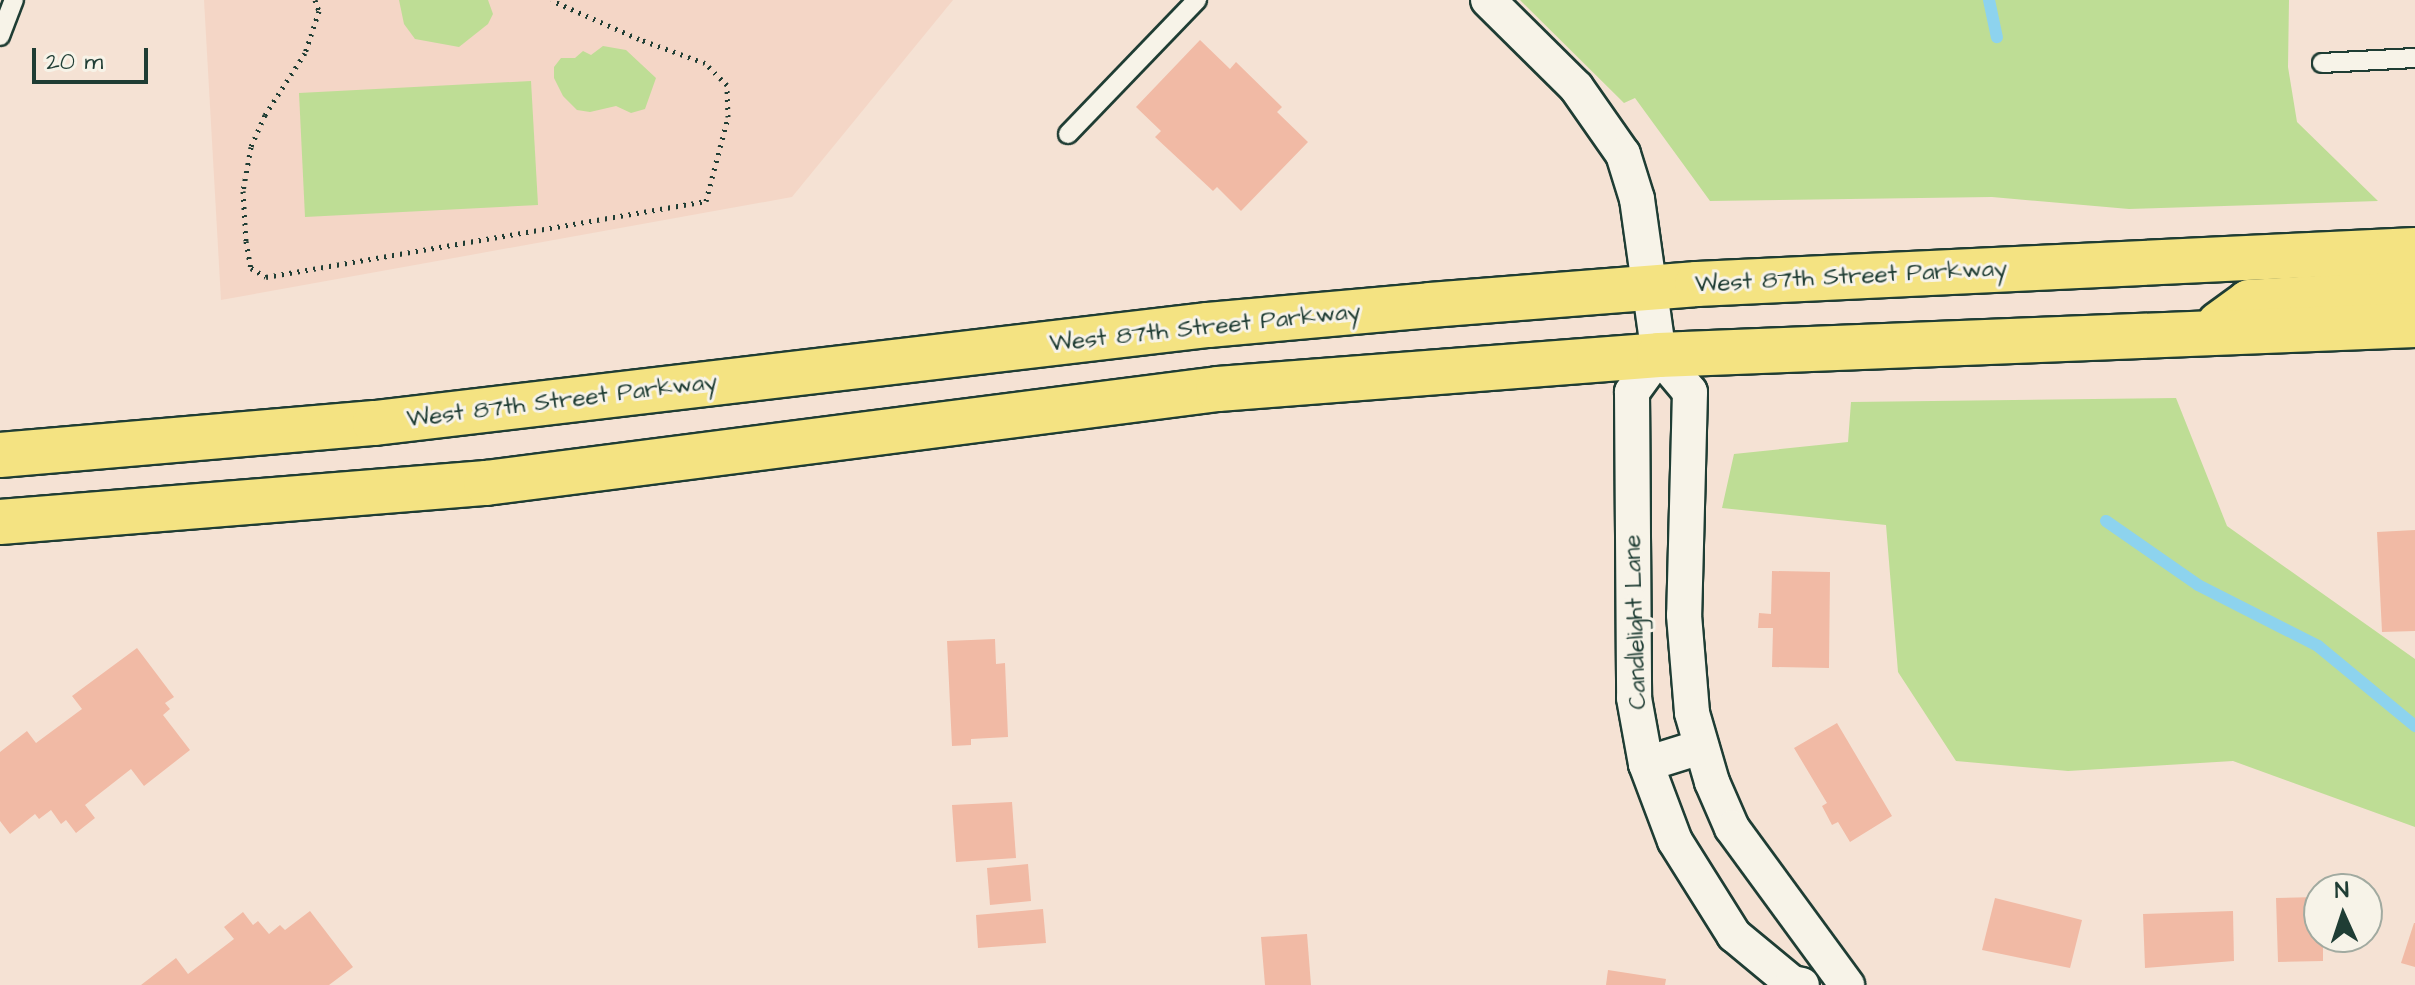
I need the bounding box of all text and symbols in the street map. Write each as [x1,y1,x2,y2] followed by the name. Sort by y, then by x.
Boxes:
[36,32,152,82] scale bar
[46,45,103,79] text: 20 m
[1694,254,2008,300] street label: West 87th Street Parkway
[1048,297,1362,359] street label: West 87th Street Parkway
[405,368,719,434] street label: West 87th Street Parkway
[1619,534,1653,710] street label: Candlelight Lane
[2303,873,2383,953] north arrow
[2334,875,2350,906] text: N

